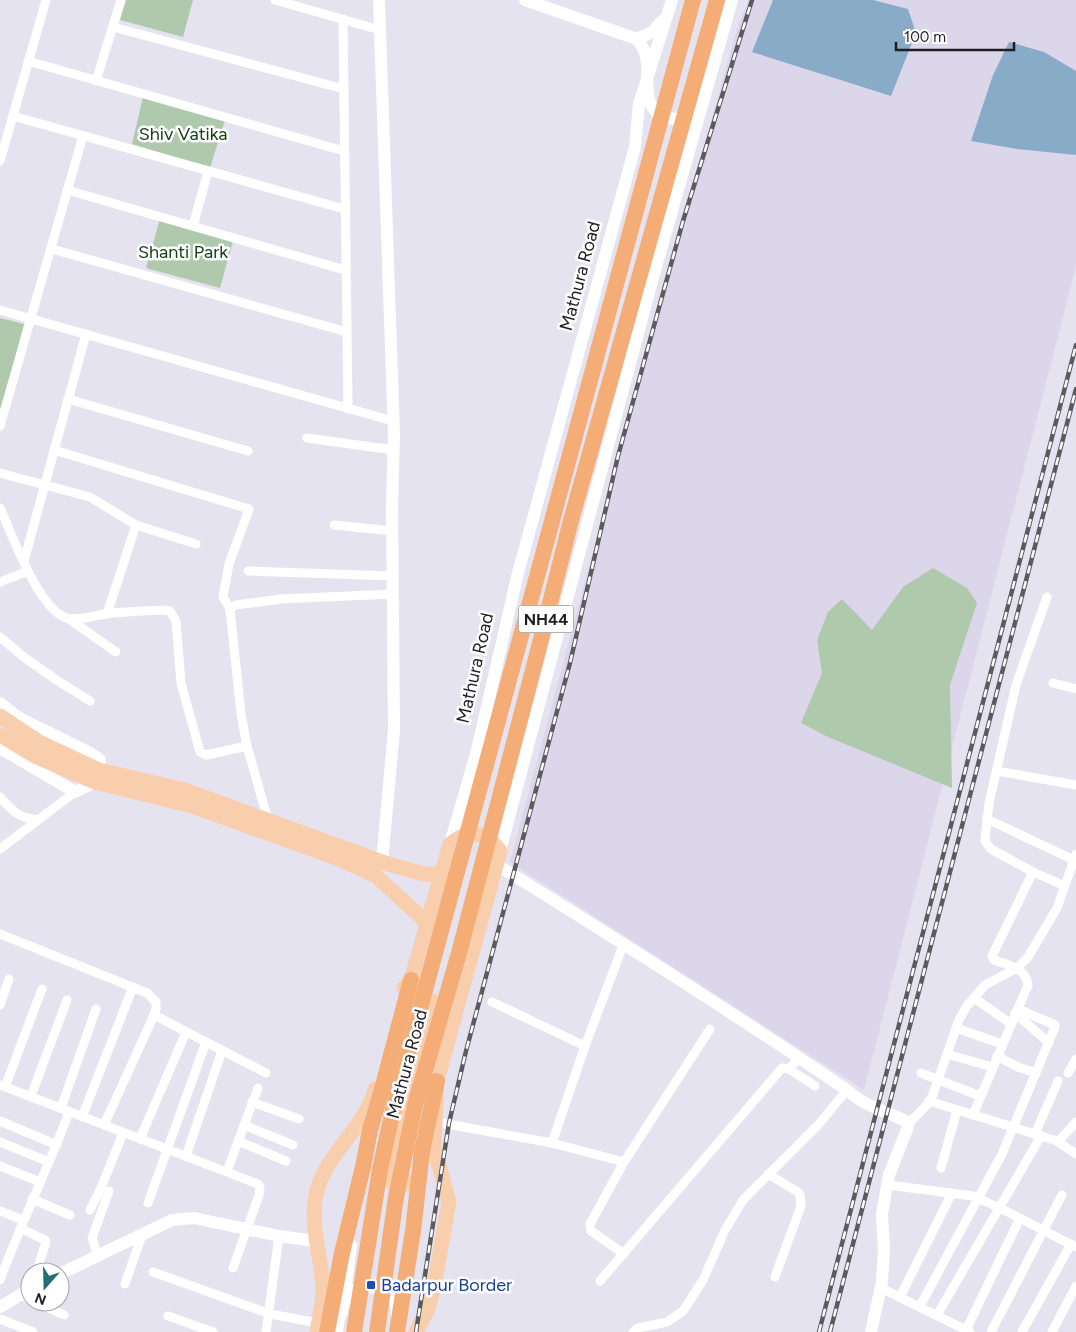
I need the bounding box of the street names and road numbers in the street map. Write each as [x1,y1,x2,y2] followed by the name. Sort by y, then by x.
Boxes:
[555,219,605,333] street label: Mathura Road
[518,606,574,632] road number: NH44
[452,611,498,725] street label: Mathura Road
[382,1007,432,1121] street label: Mathura Road

